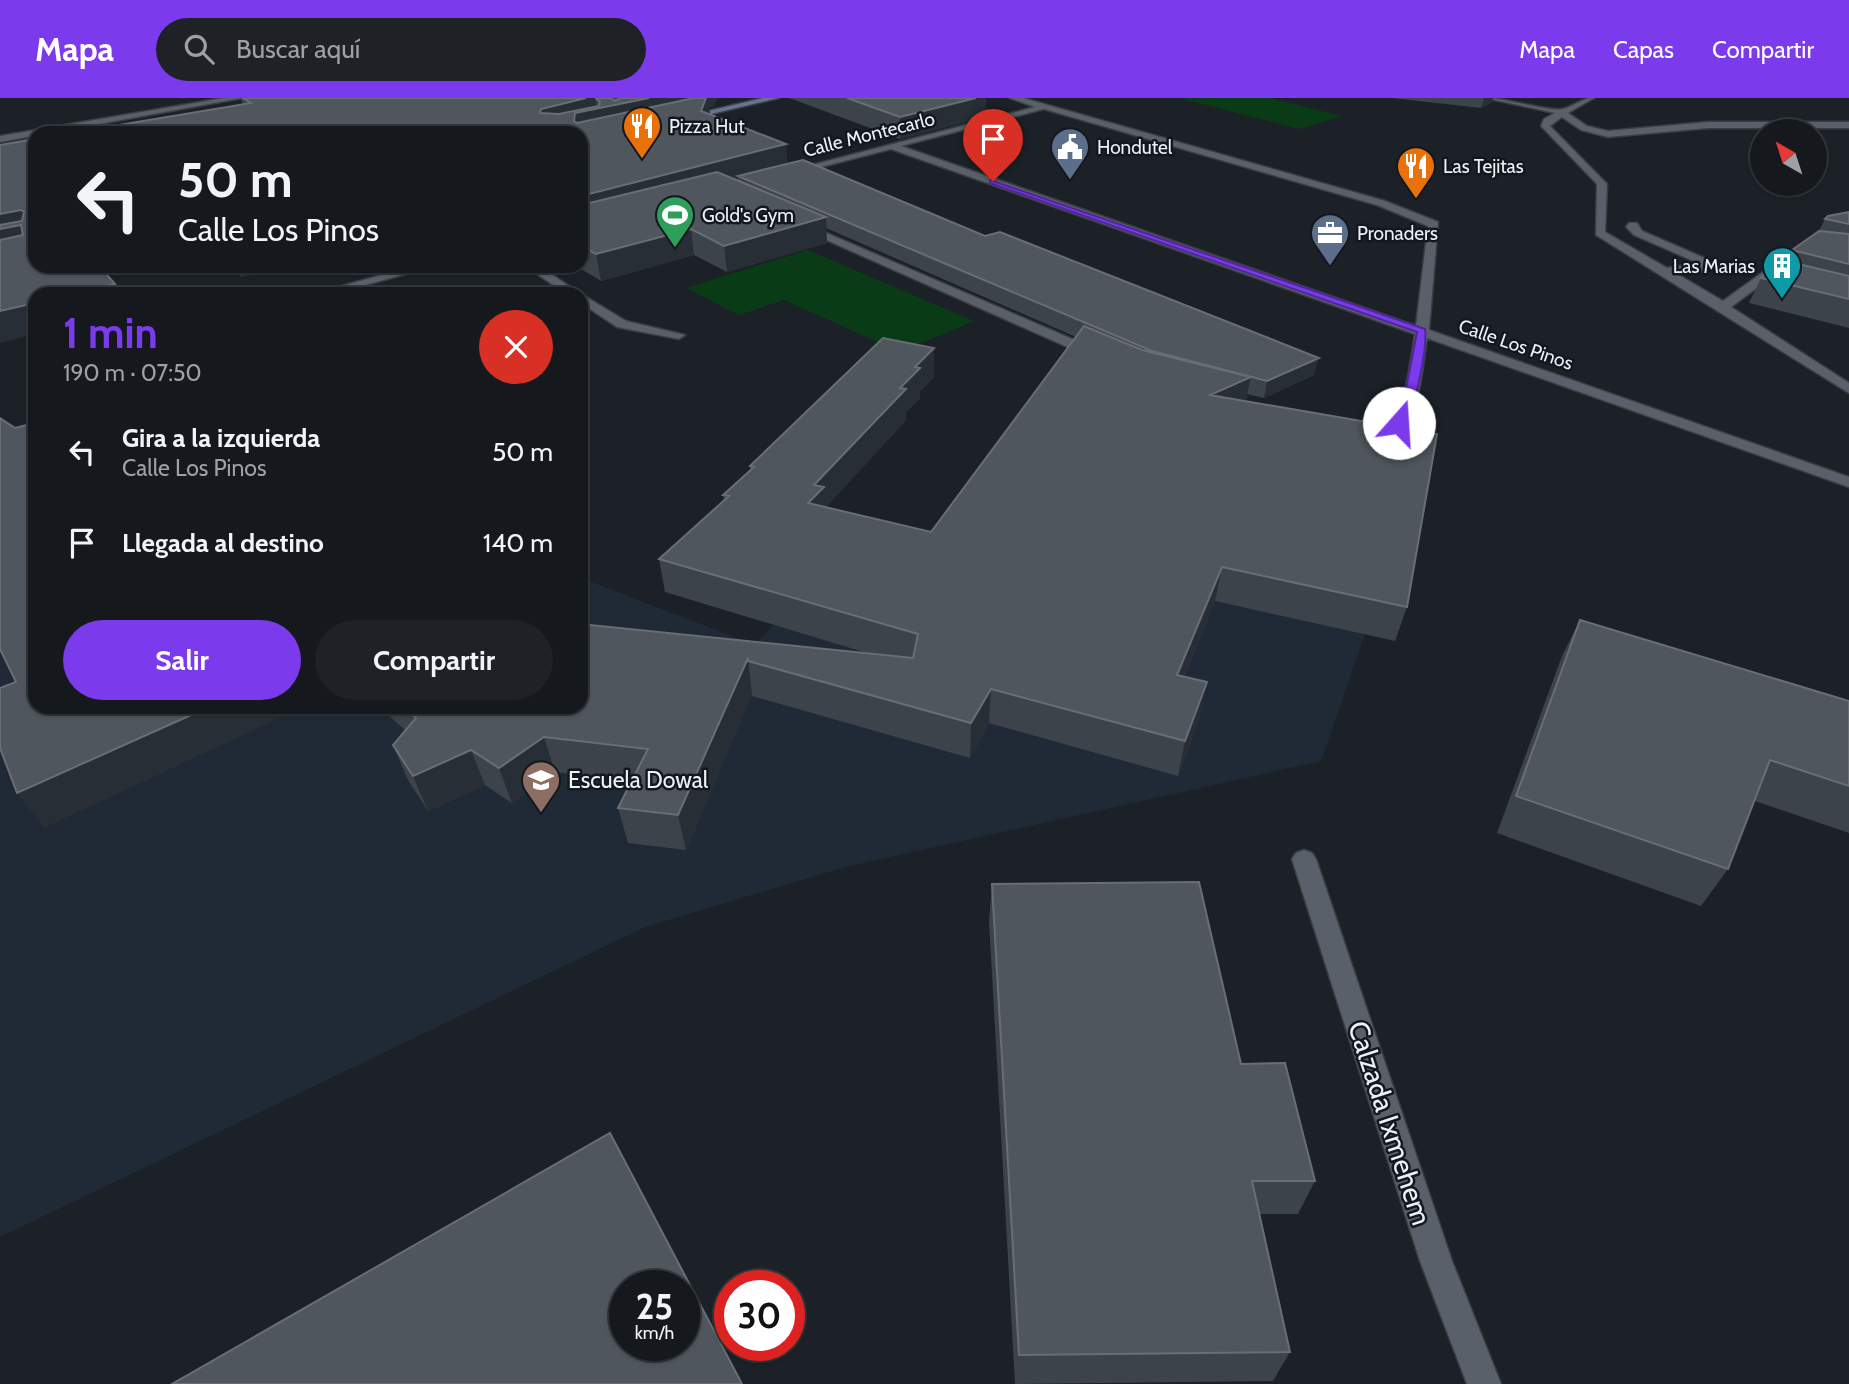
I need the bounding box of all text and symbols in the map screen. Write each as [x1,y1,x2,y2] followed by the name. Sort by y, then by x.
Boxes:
[156,18,646,81] search box
[35,29,114,69] text: Mapa
[180,30,218,68] icon: search
[236,33,360,65] text: Buscar aquí
[1519,35,1575,64] text: Mapa
[1613,35,1674,64] text: Capas
[1712,35,1814,64] text: Compartir
[621,105,663,160] restaurant icon: Pizza Hut
[801,107,937,162] street label: Calle Montecarlo
[963,109,1023,181] pin
[669,115,745,138] place label: Pizza Hut
[1750,119,1827,196] north arrow
[1750,119,1827,196] map controls
[974,120,1012,158] icon: arrive
[1049,126,1091,181] public building icon: Hondutel
[1097,136,1173,159] place label: Hondutel
[1395,145,1437,200] restaurant icon: Las Tejitas
[178,150,293,209] text: 50 m
[63,154,154,245] icon: left
[1443,155,1524,178] place label: Las Tejitas
[654,194,696,249] sports icon: Gold's Gym
[702,204,794,227] place label: Gold's Gym
[178,210,379,249] text: Calle Los Pinos
[1309,212,1351,267] office icon: Pronaders
[1357,222,1438,245] place label: Pronaders
[1761,245,1803,300] building icon: Las Marias
[1673,255,1755,278] place label: Las Marias
[63,307,158,359] text: 1 min
[479,310,553,384] button: close
[1456,314,1576,375] street label: Calle Los Pinos
[63,359,201,387] text: 190 m · 07:50
[1362,386,1436,460] position arrow
[122,422,320,454] text: Gira a la izquierda
[63,433,101,471] icon: left
[492,436,553,468] text: 50 m
[122,454,266,482] text: Calle Los Pinos
[63,524,101,562] icon: arrive
[122,527,324,559] text: Llegada al destino
[483,527,553,559] text: 140 m
[63,620,301,700] button: Salir
[315,620,553,700] button: Compartir
[520,759,562,814] school or university icon: Escuela Dowal
[568,766,709,794] place label: Escuela Dowal
[1341,1017,1439,1229] street label: Calzada Ixmehem
[714,1270,805,1361] speed limit sign: 30
[636,1285,673,1328] text: 25
[635,1322,674,1344] text: km/h

